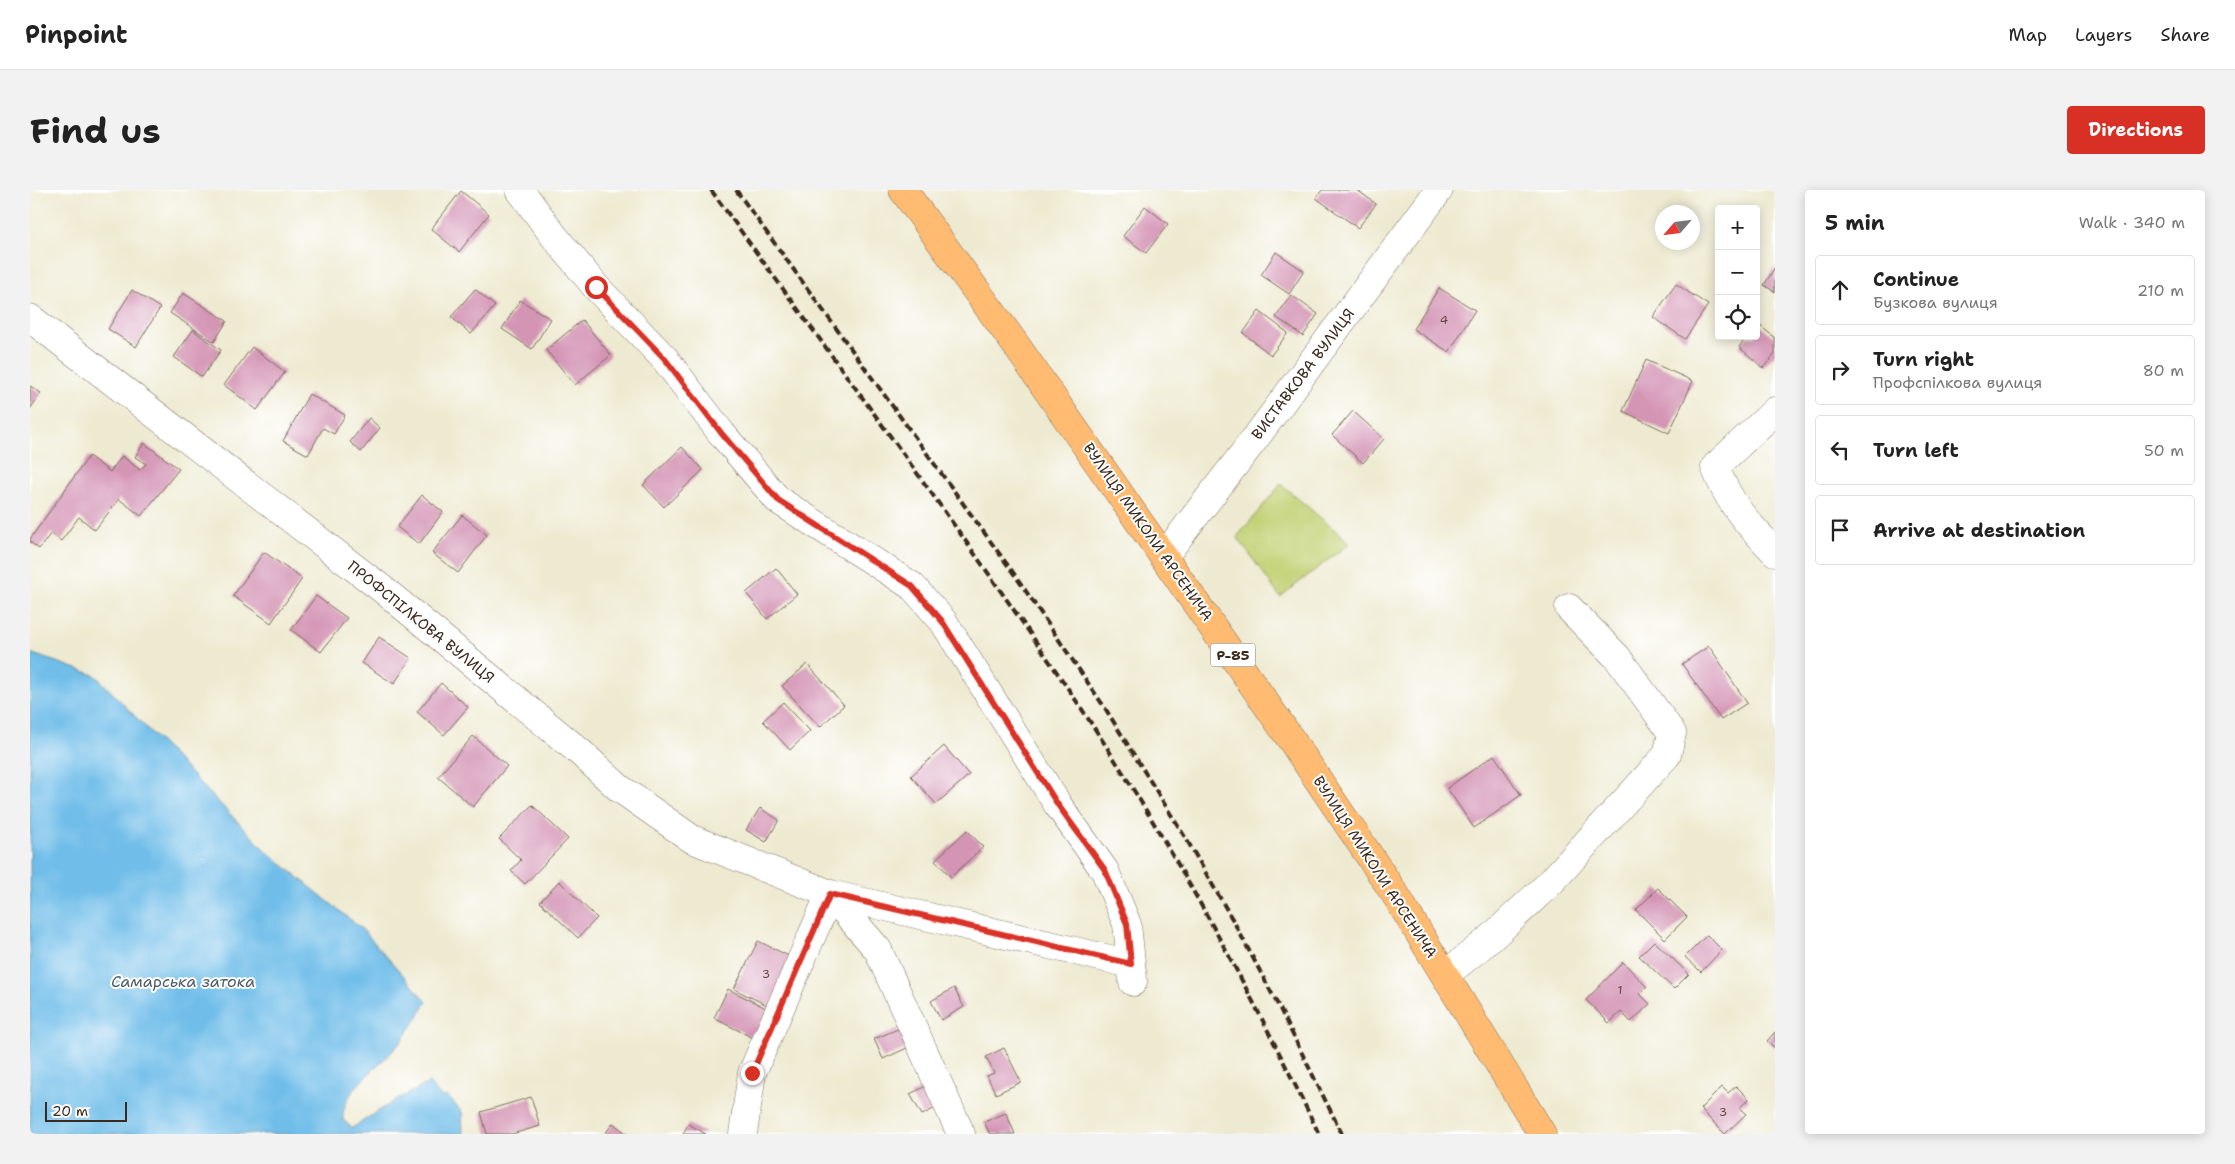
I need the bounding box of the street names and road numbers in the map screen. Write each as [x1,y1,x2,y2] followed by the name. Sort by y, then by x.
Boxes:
[1247,304,1359,444] street label: ВИСТАВКОВА ВУЛИЦЯ
[1079,439,1217,625] street label: ВУЛИЦЯ МИКОЛИ АРСЕНИЧА
[343,556,499,688] street label: ПРОФСПІЛКОВА ВУЛИЦЯ
[1210,644,1256,666] road number: Р-85
[1309,772,1442,962] street label: ВУЛИЦЯ МИКОЛИ АРСЕНИЧА

